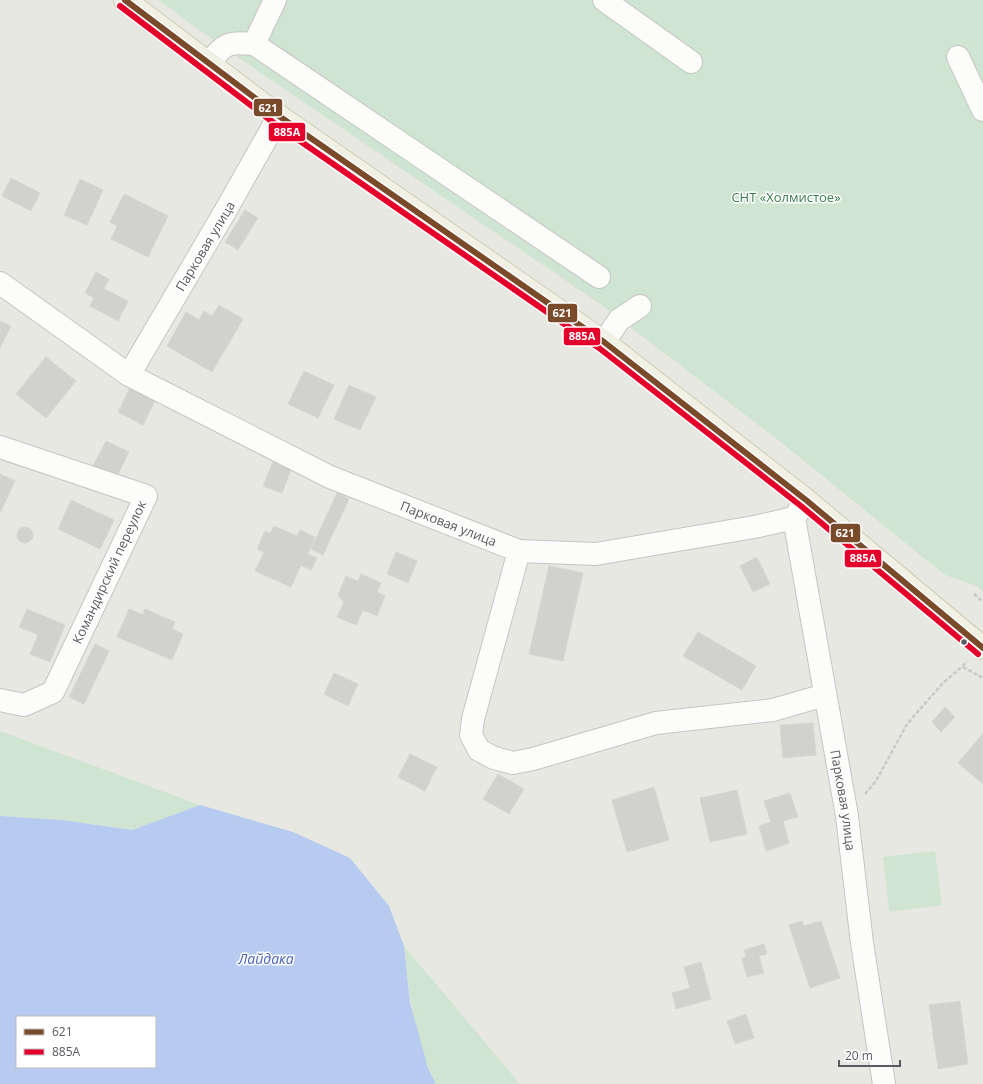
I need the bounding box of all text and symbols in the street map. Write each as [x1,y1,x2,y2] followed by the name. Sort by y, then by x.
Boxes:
[253,98,283,117] line badge: 621
[259,100,277,115] text: 621
[268,122,306,142] line badge: 885А
[274,124,301,139] text: 885А
[731,188,841,206] park label: СНТ «Холмистое»
[171,198,239,294] street label: Парковая улица
[547,303,578,323] line badge: 621
[553,305,571,320] text: 621
[563,327,601,346] line badge: 885А
[569,328,596,343] text: 885А
[398,496,499,550] street label: Парковая улица
[68,497,150,647] street label: Командирский переулок
[830,523,861,543] line badge: 621
[836,525,854,540] text: 621
[844,549,882,568] line badge: 885А
[850,550,877,565] text: 885А
[959,637,969,647] unlabelled marker
[826,748,860,852] street label: Парковая улица
[237,949,294,968] water label: Лайдака
[16,1016,156,1068] legend
[52,1023,73,1040] text: 621
[839,1042,900,1068] scale bar
[52,1043,81,1060] text: 885А
[845,1047,873,1064] text: 20 m

